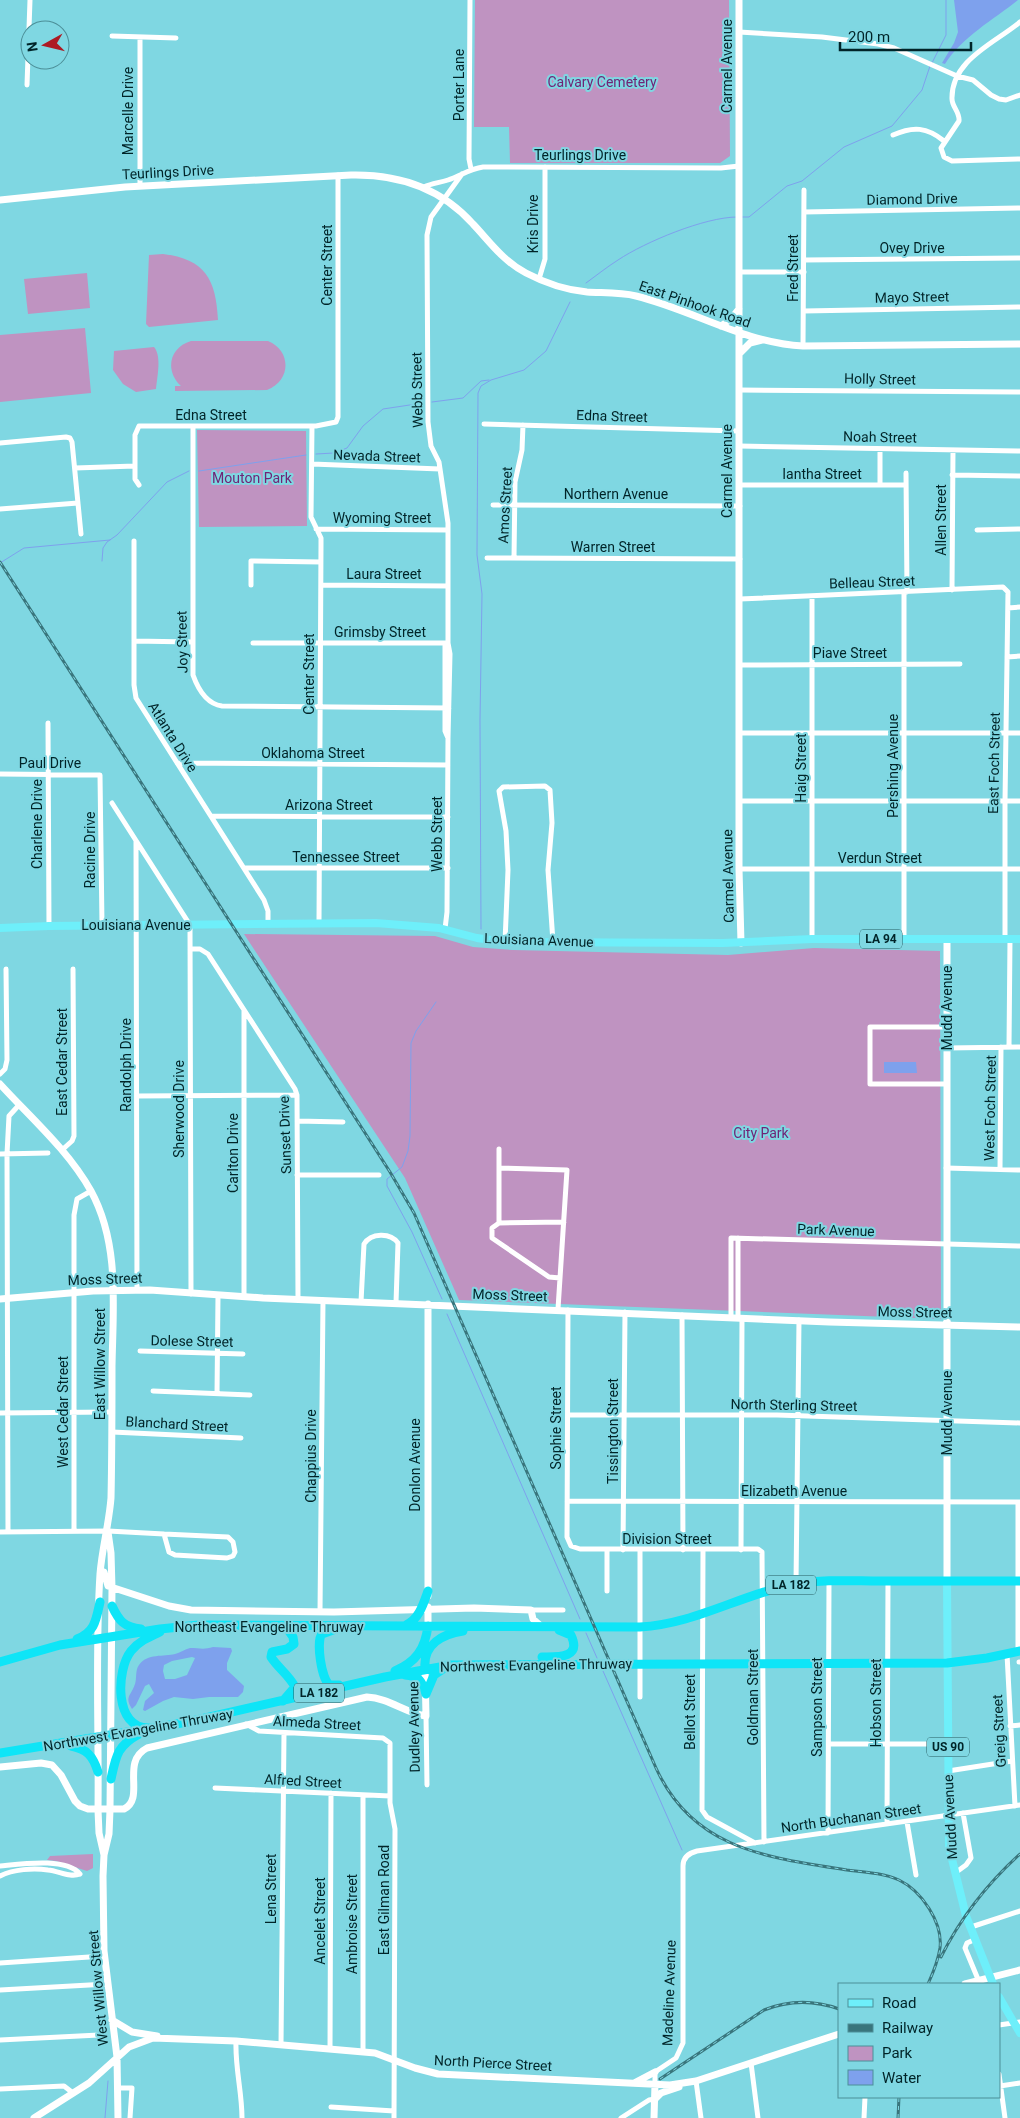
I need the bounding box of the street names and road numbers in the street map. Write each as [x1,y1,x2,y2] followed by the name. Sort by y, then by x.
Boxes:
[719,19,735,113] street label: Carmel Avenue
[451,49,467,121] street label: Porter Lane
[120,67,136,155] street label: Marcelle Drive
[534,147,626,163] street label: Teurlings Drive
[122,162,214,182] street label: Teurlings Drive
[866,190,958,208] street label: Diamond Drive
[525,194,541,254] street label: Kris Drive
[319,224,335,306] street label: Center Street
[785,234,801,302] street label: Fred Street
[879,240,945,256] street label: Ovey Drive
[637,277,753,331] street label: East Pinhook Road
[875,288,950,306] street label: Mayo Street
[408,352,426,428] street label: Webb Street
[844,370,916,388] street label: Holly Street
[175,407,247,423] street label: Edna Street
[576,407,648,425] street label: Edna Street
[719,424,735,518] street label: Carmel Avenue
[843,428,917,446] street label: Noah Street
[333,446,421,466] street label: Nevada Street
[495,466,515,544] street label: Amos Street
[782,466,862,482] street label: Iantha Street
[933,484,949,556] street label: Allen Street
[564,486,668,502] street label: Northern Avenue
[333,510,432,526] street label: Wyoming Street
[571,539,656,555] street label: Warren Street
[346,566,422,582] street label: Laura Street
[829,572,916,591] street label: Belleau Street
[173,610,191,673] street label: Joy Street
[334,624,426,640] street label: Grimsby Street
[301,633,317,715] street label: Center Street
[813,645,888,661] street label: Piave Street
[145,699,201,775] street label: Atlanta Drive
[985,712,1003,814] street label: East Foch Street
[885,714,901,818] street label: Pershing Avenue
[793,733,809,803] street label: Haig Street
[261,745,365,761] street label: Oklahoma Street
[19,755,81,771] street label: Paul Drive
[29,779,45,869] street label: Charlene Drive
[429,796,445,872] street label: Webb Street
[285,797,373,813] street label: Arizona Street
[82,811,98,889] street label: Racine Drive
[719,829,737,923] street label: Carmel Avenue
[292,849,400,865] street label: Tennessee Street
[838,850,923,866] street label: Verdun Street
[81,917,191,933] street label: Louisiana Avenue
[484,930,594,950] street label: Louisiana Avenue
[860,930,902,949] road number: LA 94
[939,966,955,1050] street label: Mudd Avenue
[54,1008,70,1116] street label: East Cedar Street
[118,1018,134,1112] street label: Randolph Drive
[981,1054,999,1161] street label: West Foch Street
[171,1060,187,1158] street label: Sherwood Drive
[276,1096,294,1174] street label: Sunset Drive
[225,1113,241,1193] street label: Carlton Drive
[797,1221,875,1239] street label: Park Avenue
[67,1270,143,1288] street label: Moss Street
[472,1286,548,1304] street label: Moss Street
[877,1303,953,1321] street label: Moss Street
[92,1307,108,1420] street label: East Willow Street
[150,1332,234,1350] street label: Dolese Street
[55,1356,71,1468] street label: West Cedar Street
[939,1371,955,1455] street label: Mudd Avenue
[605,1378,621,1484] street label: Tissington Street
[548,1386,564,1470] street label: Sophie Street
[731,1396,858,1414] street label: North Sterling Street
[303,1409,319,1503] street label: Chappius Drive
[125,1413,229,1435] street label: Blanchard Street
[407,1418,423,1512] street label: Donlon Avenue
[741,1483,847,1499] street label: Elizabeth Avenue
[622,1531,712,1547] street label: Division Street
[766,1576,816,1594] road number: LA 182
[174,1619,364,1635] street label: Northeast Evangeline Thruway
[745,1648,761,1745] street label: Goldman Street
[440,1655,633,1675] street label: Northwest Evangeline Thruway
[809,1657,825,1757] street label: Sampson Street
[868,1658,884,1748] street label: Hobson Street
[682,1674,698,1750] street label: Bellot Street
[405,1681,423,1773] street label: Dudley Avenue
[294,1684,344,1702] road number: LA 182
[989,1694,1009,1768] street label: Greig Street
[42,1705,234,1755] street label: Northwest Evangeline Thruway
[273,1713,362,1733] street label: Almeda Street
[927,1738,969,1756] road number: US 90
[264,1771,343,1791] street label: Alfred Street
[940,1774,960,1860] street label: Mudd Avenue
[780,1800,923,1836] street label: North Buchanan Street
[376,1845,392,1955] street label: East Gilman Road
[263,1853,279,1924] street label: Lena Street
[344,1873,360,1974] street label: Ambroise Street
[312,1877,328,1965] street label: Ancelet Street
[85,1929,111,2047] street label: West Willow Street
[659,1940,679,2046] street label: Madeline Avenue
[434,2052,553,2074] street label: North Pierce Street

